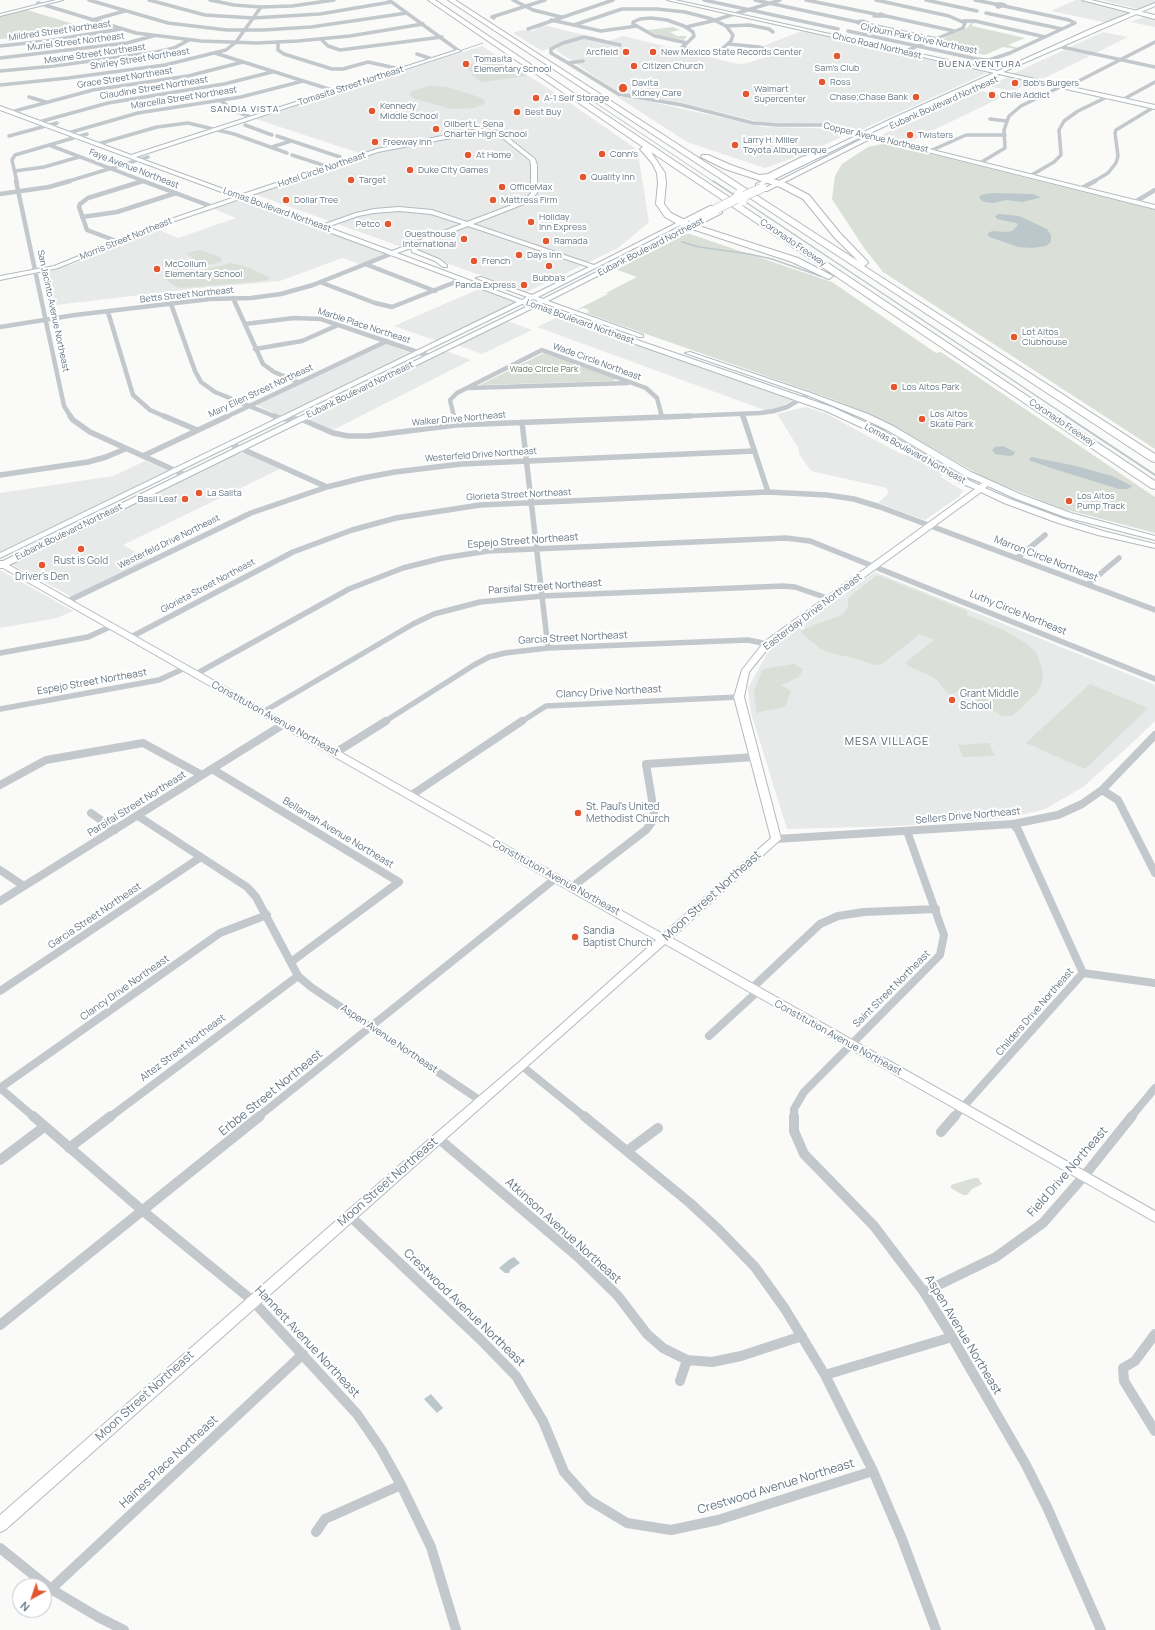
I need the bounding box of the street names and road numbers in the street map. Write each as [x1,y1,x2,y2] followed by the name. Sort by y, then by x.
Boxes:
[8,18,112,44] street label: Mildred Street Northeast
[860,21,978,57] street label: Clyburn Park Drive Northeast
[831,30,923,62] street label: Chico Road Northeast
[27,31,125,53] street label: Muriel Street Northeast
[44,42,146,66] street label: Maxine Street Northeast
[90,46,190,72] street label: Shirley Street Northeast
[297,64,405,108] street label: Tomasita Street Northeast
[76,65,174,91] street label: Grace Street Northeast
[99,74,209,102] street label: Claudine Street Northeast
[888,74,1000,132] street label: Eubank Boulevard Northeast
[130,84,238,112] street label: Marcella Street Northeast
[822,121,930,155] street label: Copper Avenue Northeast
[87,147,181,191] street label: Faye Avenue Northeast
[277,150,367,190] street label: Hotel Circle Northeast
[221,185,333,235] street label: Lomas Boulevard Northeast
[78,216,174,262] street label: Morris Street Northeast
[596,216,706,278] street label: Eubank Boulevard Northeast
[758,217,828,269] street label: Coronado Freeway
[35,249,71,373] street label: San Jacinto Avenue Northeast
[140,285,234,305] street label: Betts Street Northeast
[524,297,636,347] street label: Lomas Boulevard Northeast
[316,306,412,346] street label: Marble Place Northeast
[551,341,643,383] street label: Wade Circle Northeast
[305,359,415,421] street label: Eubank Boulevard Northeast
[207,362,315,420] street label: Mary Ellen Street Northeast
[1027,397,1097,449] street label: Coronado Freeway
[411,409,507,429] street label: Walker Drive Northeast
[862,422,968,486] street label: Lomas Boulevard Northeast
[425,446,537,464] street label: Westerfeld Drive Northeast
[466,487,572,503] street label: Glorieta Street Northeast
[14,501,124,563] street label: Eubank Boulevard Northeast
[116,513,222,571] street label: Westerfeld Drive Northeast
[467,531,579,551] street label: Espejo Street Northeast
[992,534,1100,584] street label: Marron Circle Northeast
[159,557,257,615] street label: Glorieta Street Northeast
[761,571,865,653] street label: Easterday Drive Northeast
[488,577,602,597] street label: Parsifal Street Northeast
[968,588,1068,638] street label: Luthy Circle Northeast
[518,629,628,647] street label: Garcia Street Northeast
[36,666,148,698] street label: Espejo Street Northeast
[209,679,341,759] street label: Constitution Avenue Northeast
[556,683,662,701] street label: Clancy Drive Northeast
[86,769,188,839] street label: Parsifal Street Northeast
[280,795,396,871] street label: Bellamah Avenue Northeast
[915,805,1021,827] street label: Sellers Drive Northeast
[490,838,622,918] street label: Constitution Avenue Northeast
[660,848,764,944] street label: Moon Street Northeast
[46,880,144,952] street label: Garcia Street Northeast
[851,948,933,1030] street label: Saint Street Northeast
[78,953,172,1023] street label: Clancy Drive Northeast
[994,966,1076,1058] street label: Childers Drive Northeast
[772,998,904,1078] street label: Constitution Avenue Northeast
[338,1002,440,1076] street label: Aspen Avenue Northeast
[138,1012,228,1084] street label: Altez Street Northeast
[216,1047,326,1139] street label: Erbbe Street Northeast
[1025,1124,1111,1220] street label: Field Drive Northeast
[335,1135,441,1229] street label: Moon Street Northeast
[502,1175,624,1287] street label: Atkinson Avenue Northeast
[400,1246,528,1370] street label: Crestwood Avenue Northeast
[922,1273,1004,1397] street label: Aspen Avenue Northeast
[252,1283,362,1401] street label: Hannett Avenue Northeast
[93,1348,197,1444] street label: Moon Street Northeast
[117,1413,221,1511] street label: Haines Place Northeast
[696,1456,856,1518] street label: Crestwood Avenue Northeast

